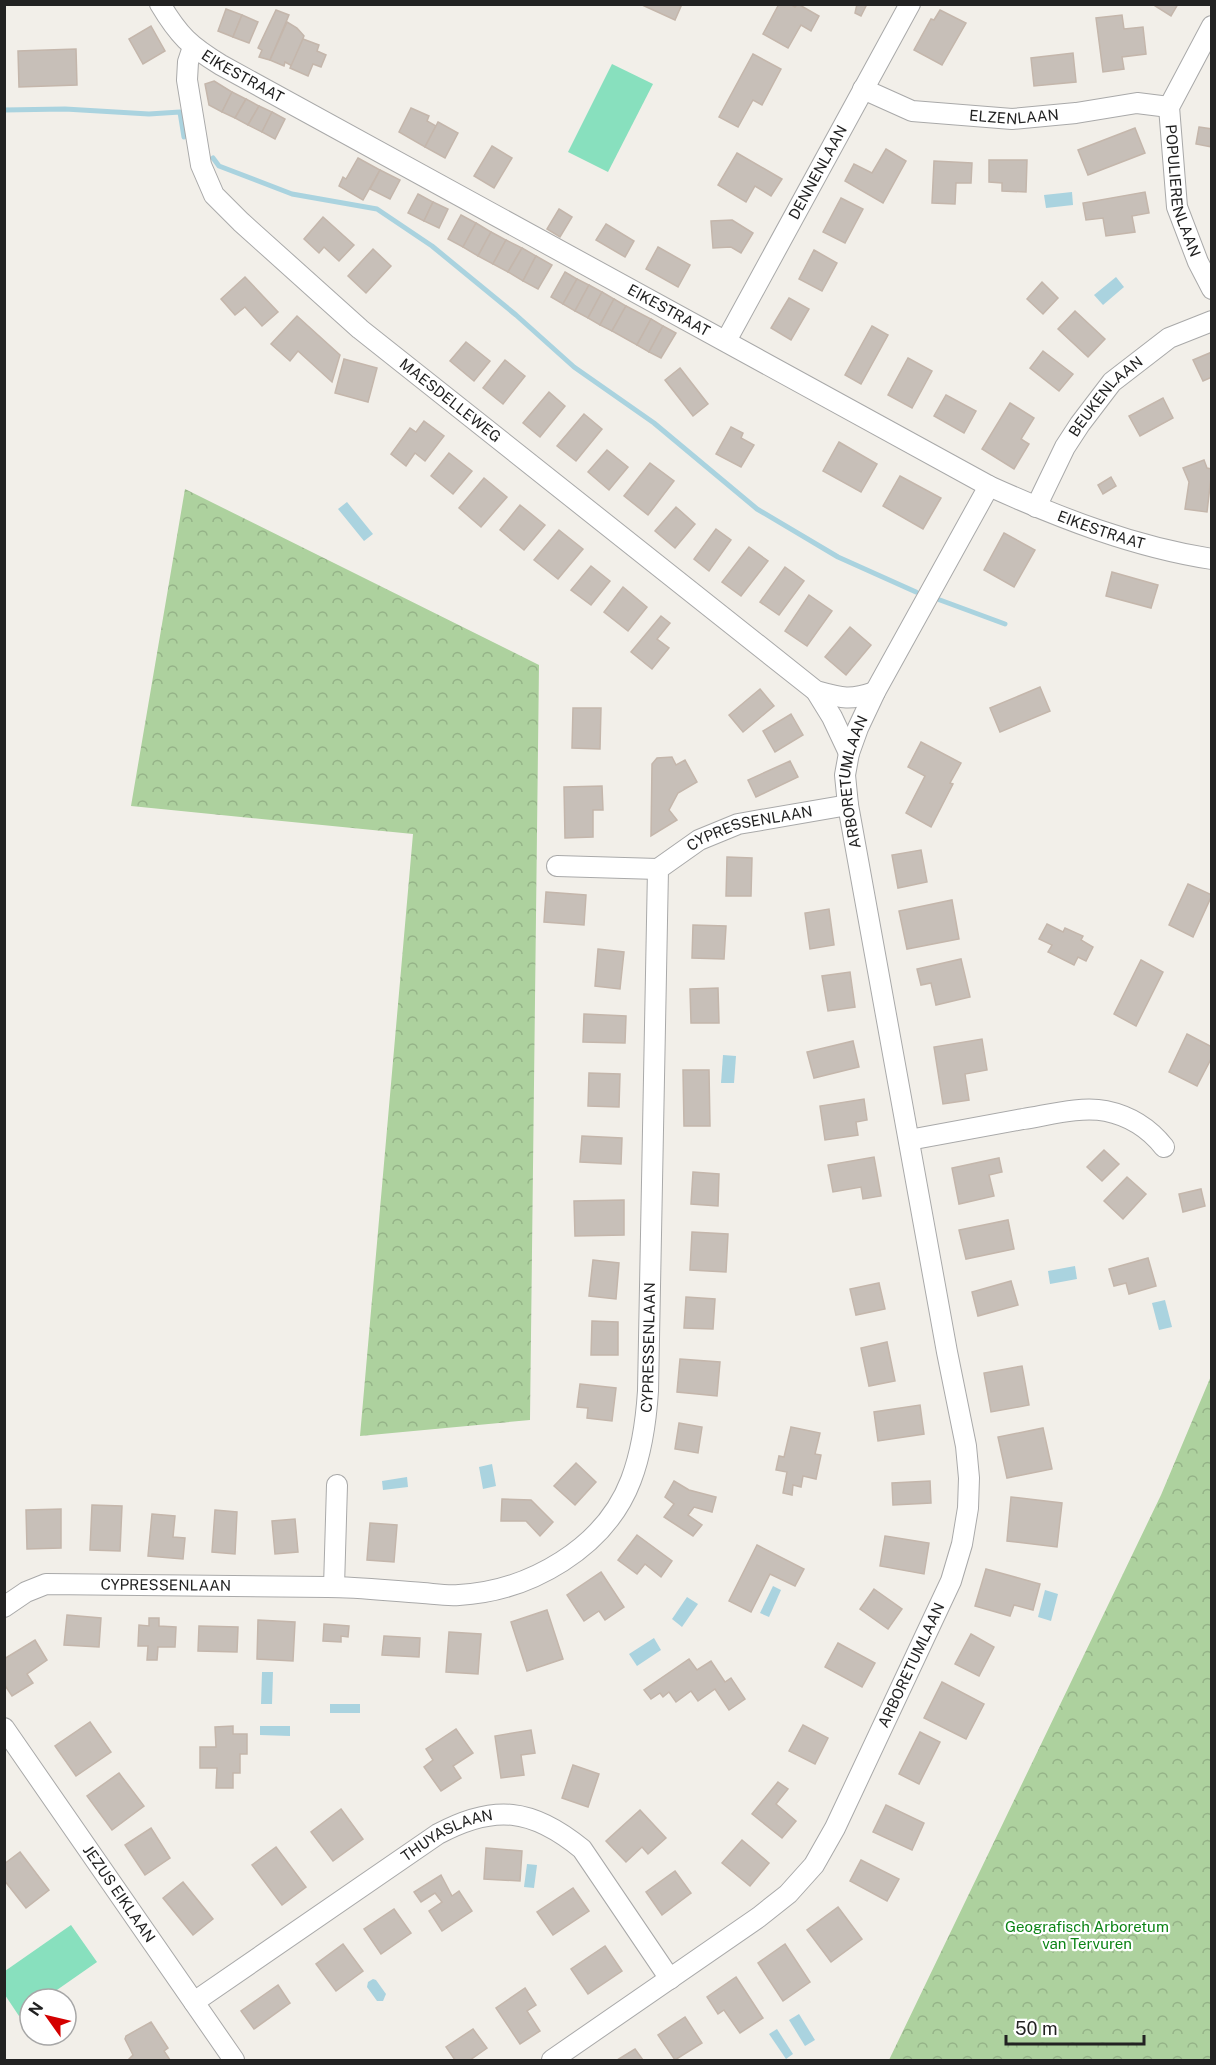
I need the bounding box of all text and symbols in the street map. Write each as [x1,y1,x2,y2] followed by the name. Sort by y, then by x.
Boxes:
[199,46,287,106] street label: EIKESTRAAT
[968,106,1060,127] street label: ELZENLAAN
[785,122,850,222] street label: DENNENLAAN
[1162,124,1204,259] street label: POPULIERENLAAN
[625,281,713,339] street label: EIKESTRAAT
[1065,353,1146,440] street label: BEUKENLAAN
[396,355,504,446] street label: MAESDELLEWEG
[1055,507,1147,552] street label: EIKESTRAAT
[835,713,871,850] street label: ARBORETUMLAAN
[683,802,814,854] street label: CYPRESSENLAAN
[637,1282,658,1414] street label: CYPRESSENLAAN
[100,1576,231,1594] street label: CYPRESSENLAAN
[874,1600,948,1730] street label: ARBORETUMLAAN
[398,1806,494,1865] street label: THUYASLAAN
[80,1842,159,1946] street label: JEZUS EIKLAAN
[1005,1918,1169,1952] park label: Geografisch Arboretum van Tervuren
[18,1987,78,2047] north arrow
[25,1998,47,2019] text: N
[1006,2008,1144,2046] scale bar
[1015,2018,1058,2039] text: 50 m

